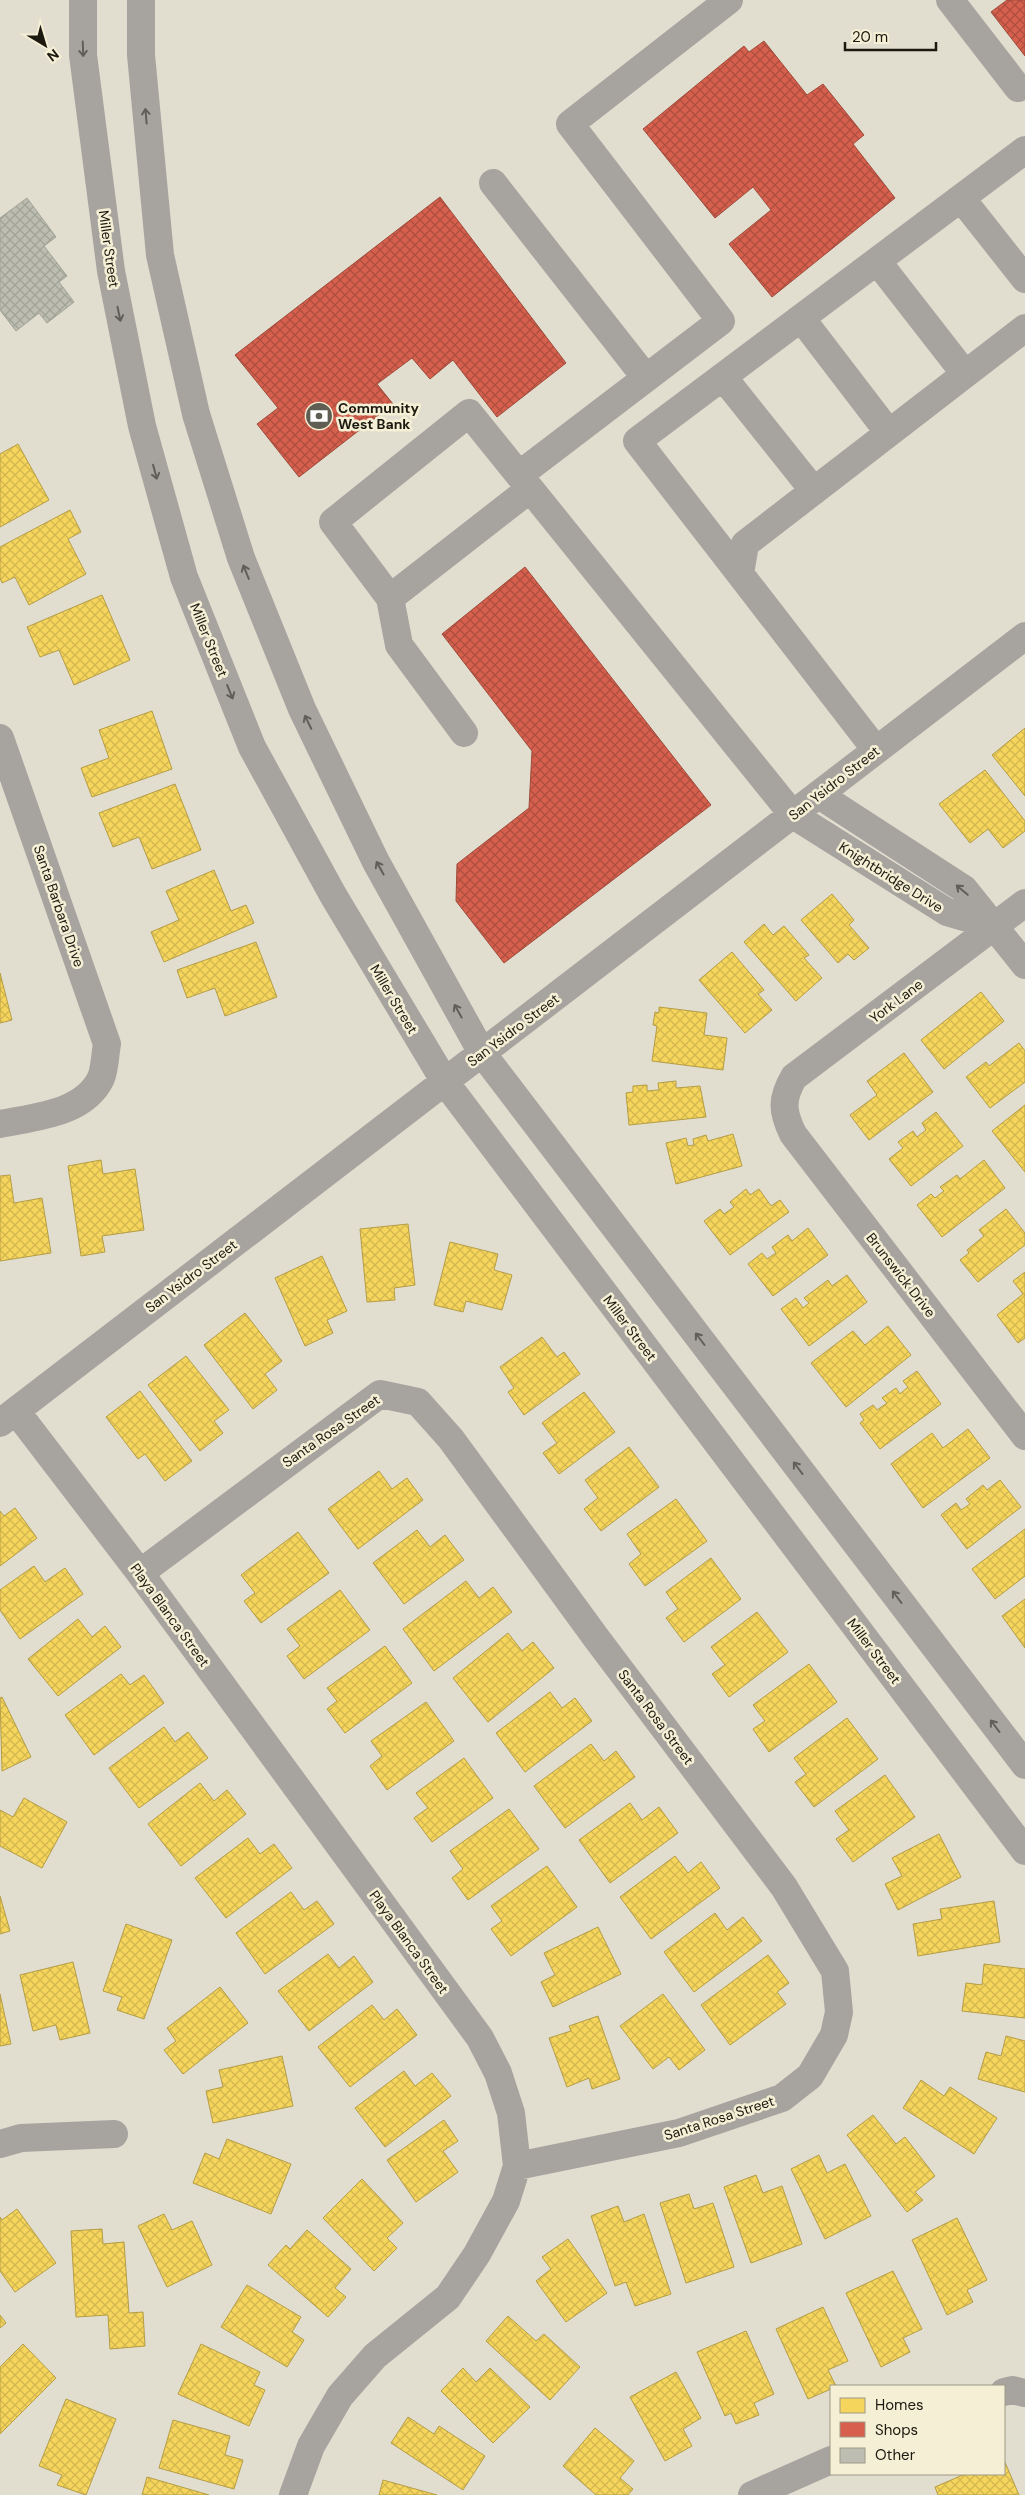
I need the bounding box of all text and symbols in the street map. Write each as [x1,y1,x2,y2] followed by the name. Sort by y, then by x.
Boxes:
[20,20,70,70] north arrow
[845,20,936,52] scale bar
[852,27,888,47] text: 20 m
[79,40,88,56] one-way arrow
[43,45,63,65] text: N
[142,108,151,124] one-way arrow
[95,209,123,289] street label: Miller Street
[115,305,124,321] one-way arrow
[338,399,419,433] place label: Community West Bank
[304,401,334,431] bank icon: Community West Bank
[151,464,160,480] one-way arrow
[241,565,251,580] one-way arrow
[186,601,232,679] street label: Miller Street
[226,684,235,699] one-way arrow
[303,715,313,730] one-way arrow
[785,742,883,824] street label: San Ysidro Street
[836,838,946,916] street label: Knightbridge Drive
[30,843,88,969] street label: Santa Barbara Drive
[374,862,384,876] one-way arrow
[956,884,969,896] one-way arrow
[366,961,422,1037] street label: Miller Street
[866,975,926,1027] street label: York Lane
[463,990,563,1070] street label: San Ysidro Street
[453,1003,463,1018] one-way arrow
[862,1229,940,1321] street label: Brunswick Drive
[141,1236,241,1316] street label: San Ysidro Street
[599,1291,661,1365] street label: Miller Street
[694,1333,705,1346] one-way arrow
[279,1391,383,1471] street label: Santa Rosa Street
[793,1462,804,1475] one-way arrow
[126,1560,214,1670] street label: Playa Blanca Street
[892,1590,902,1604] one-way arrow
[843,1614,905,1688] street label: Miller Street
[614,1666,698,1768] street label: Santa Rosa Street
[990,1720,1001,1733] one-way arrow
[365,1887,453,1997] street label: Playa Blanca Street
[662,2092,776,2144] street label: Santa Rosa Street
[830,2385,1005,2475] legend
[875,2395,924,2415] text: Homes
[875,2420,918,2440] text: Shops
[875,2445,916,2465] text: Other

